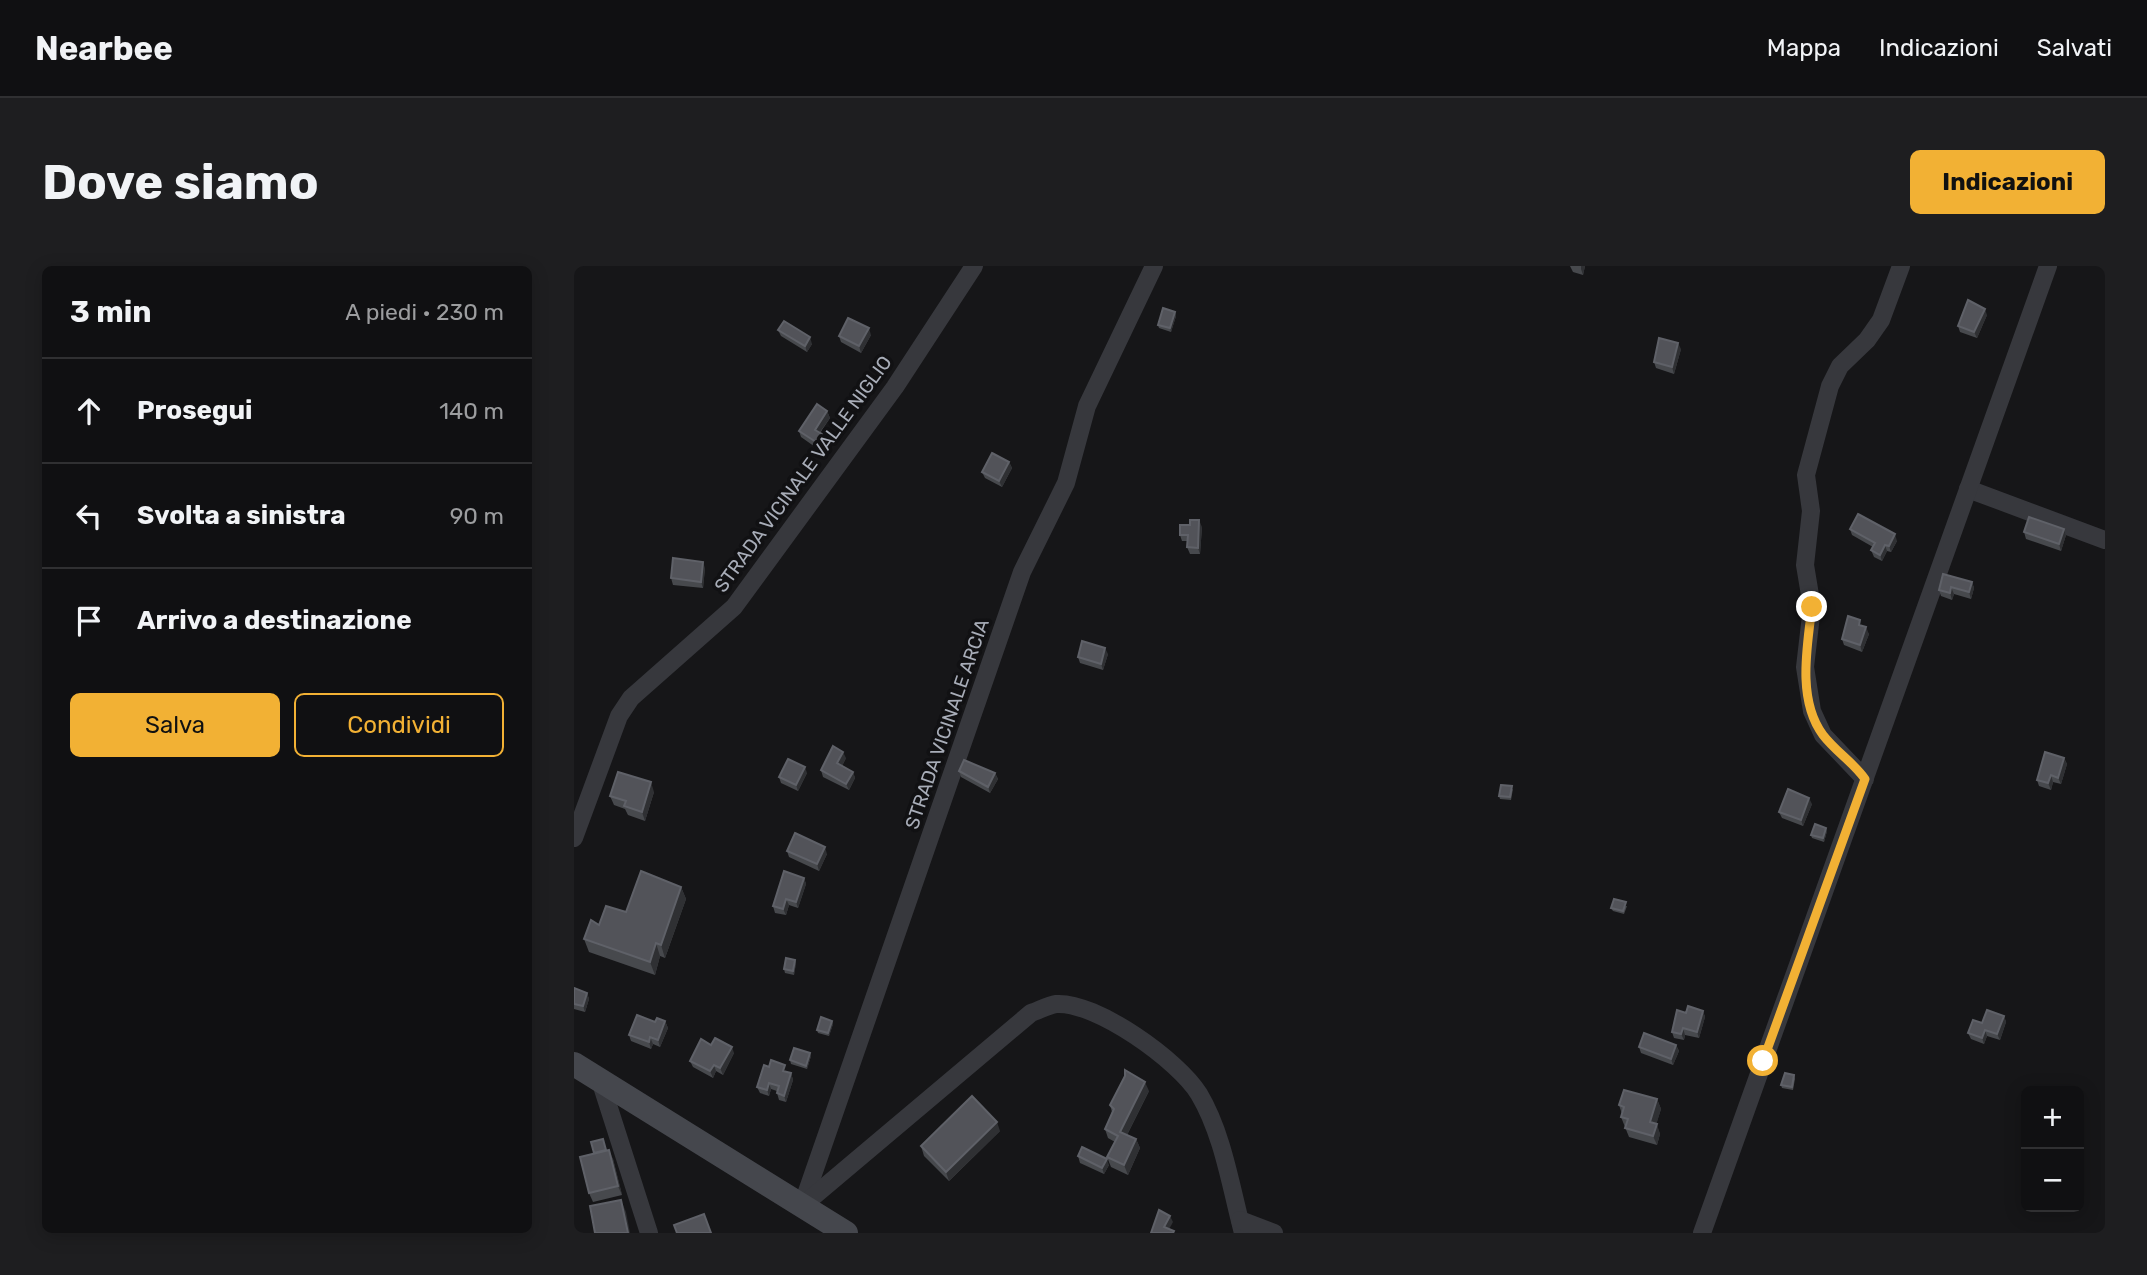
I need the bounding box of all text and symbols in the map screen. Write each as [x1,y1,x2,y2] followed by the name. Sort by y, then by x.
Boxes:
[35,29,173,68] text: Nearbee
[1767,34,1841,62] text: Mappa
[1879,34,1999,62] text: Indicazioni
[2037,34,2112,62] text: Salvati
[1910,150,2105,214] button: Indicazioni
[42,153,319,211] text: Dove siamo
[70,294,152,330] text: 3 min
[345,298,504,326] text: A piedi · 230 m
[709,351,897,597] street label: STRADA VICINALE VALLE NIGLIO
[70,392,108,430] icon: ahead
[137,395,253,426] text: Prosegui
[439,397,504,425] text: 140 m
[70,497,108,535] icon: left
[137,500,346,531] text: Svolta a sinistra
[450,502,504,530] text: 90 m
[1796,591,1827,622] route end
[70,602,108,640] icon: arrive
[137,605,412,636] text: Arrivo a destinazione
[900,616,994,832] street label: STRADA VICINALE ARCIA
[70,693,280,757] button: Salva
[294,693,504,757] button: Condividi
[1747,1045,1778,1076] route start
[2021,1086,2084,1212] map controls
[2021,1086,2084,1149] button: +
[2021,1149,2084,1212] button: −

